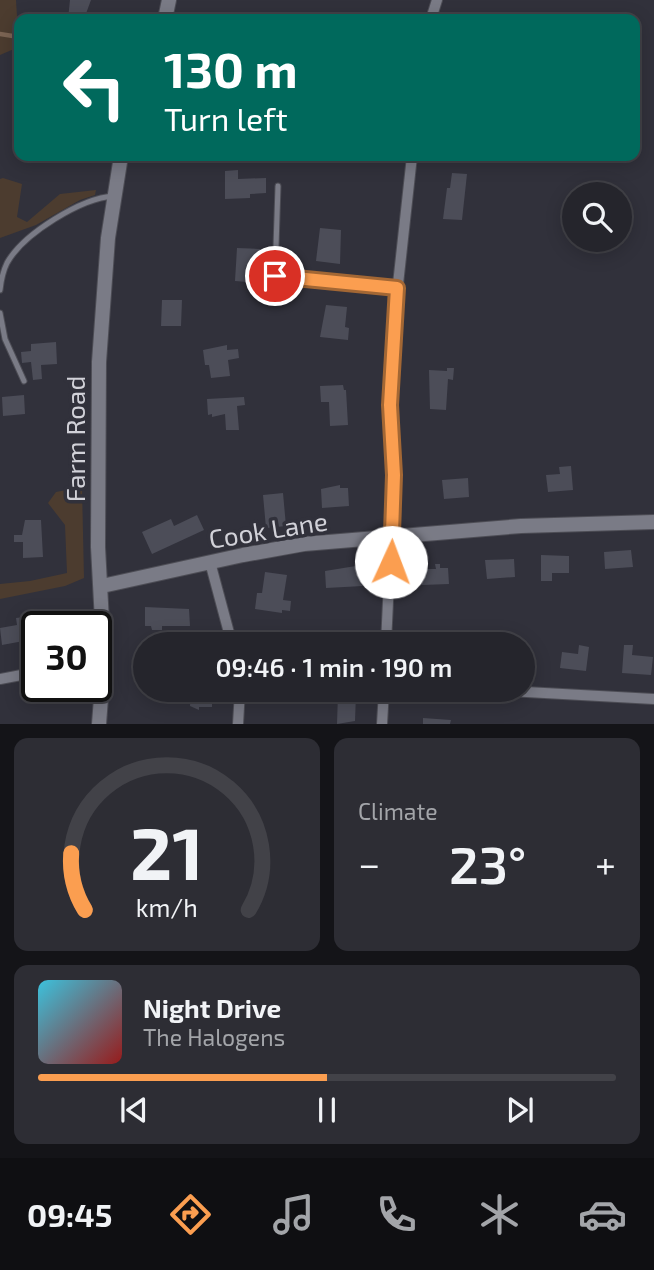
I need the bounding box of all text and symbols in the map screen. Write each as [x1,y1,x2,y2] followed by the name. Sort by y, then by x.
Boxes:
[164,39,298,98] text: 130 m
[49,42,140,133] icon: left
[164,99,288,137] text: Turn left
[562,182,632,252] map controls
[562,182,632,252] button: search
[245,246,305,306] pin
[256,257,294,295] icon: arrive
[59,376,90,502] street label: Farm Road
[206,504,330,554] street label: Cook Lane
[354,525,428,599] position arrow
[21,611,112,702] speed limit sign: 30
[216,651,452,682] text: 09:46 · 1 min · 190 m
[358,797,438,825] text: Climate
[130,808,204,896] text: 21
[449,832,526,894] text: 23°
[358,840,380,886] text: −
[595,840,616,886] text: +
[136,892,198,922] text: km/h
[143,992,281,1023] text: Night Drive
[143,1023,285,1051] text: The Halogens
[115,1091,153,1129] icon: previous
[308,1091,346,1129] icon: pause
[501,1091,539,1129] icon: next
[166,1190,215,1239] icon: directions
[269,1190,318,1239] icon: music
[372,1190,421,1239] icon: phone
[475,1190,524,1239] icon: climate
[578,1190,627,1239] icon: car
[27,1195,112,1233] text: 09:45

